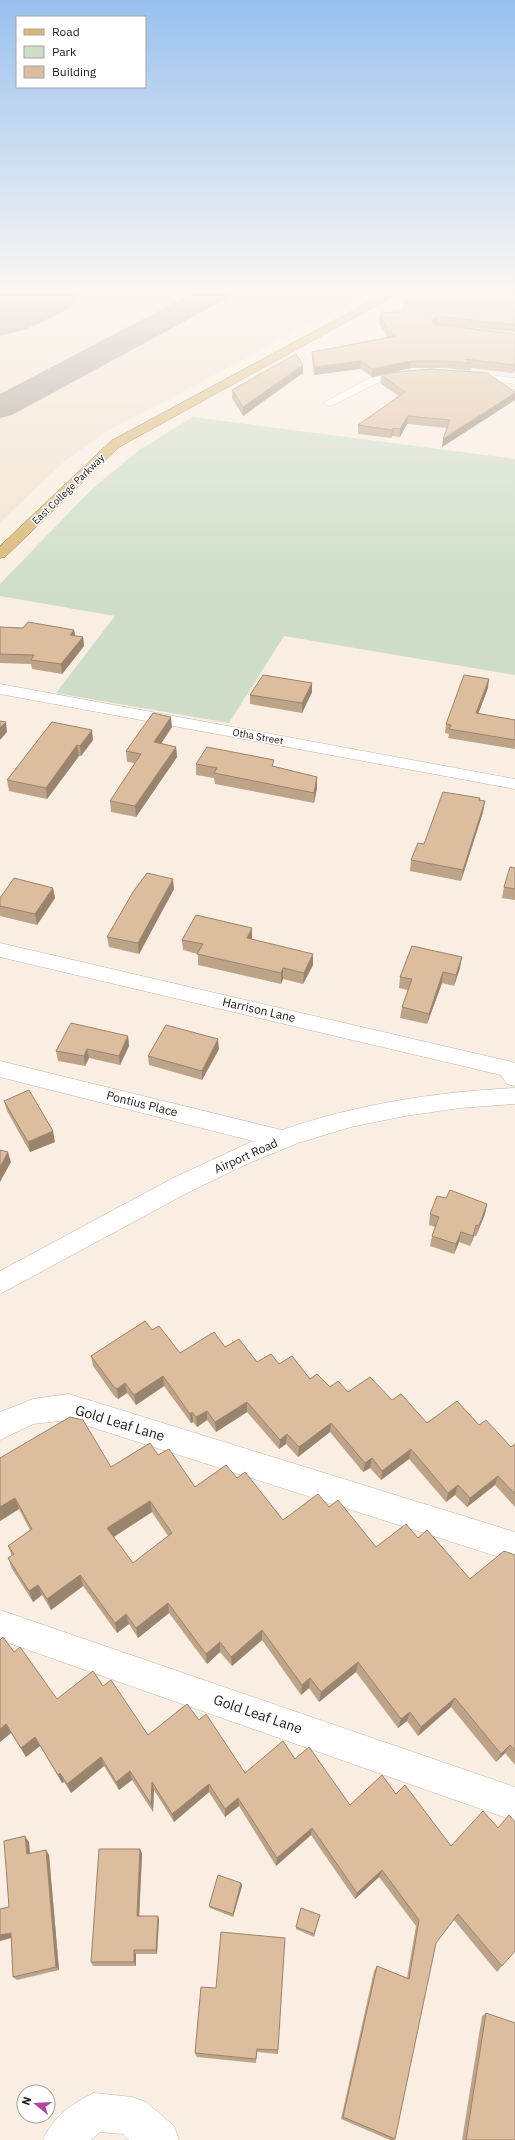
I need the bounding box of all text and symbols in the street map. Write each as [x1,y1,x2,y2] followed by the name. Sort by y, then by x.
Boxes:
[16,16,146,88] legend
[52,24,80,39] text: Road
[52,44,77,59] text: Park
[52,64,97,79] text: Building
[29,451,107,527] street label: East College Parkway
[231,726,285,747] street label: Otha Street
[221,994,298,1025] street label: Harrison Lane
[105,1087,180,1120] street label: Pontius Place
[212,1135,280,1176] street label: Airport Road
[73,1401,167,1445] street label: Gold Leaf Lane
[211,1690,305,1738] street label: Gold Leaf Lane
[16,2084,56,2124] north arrow
[19,2095,34,2107] text: N

